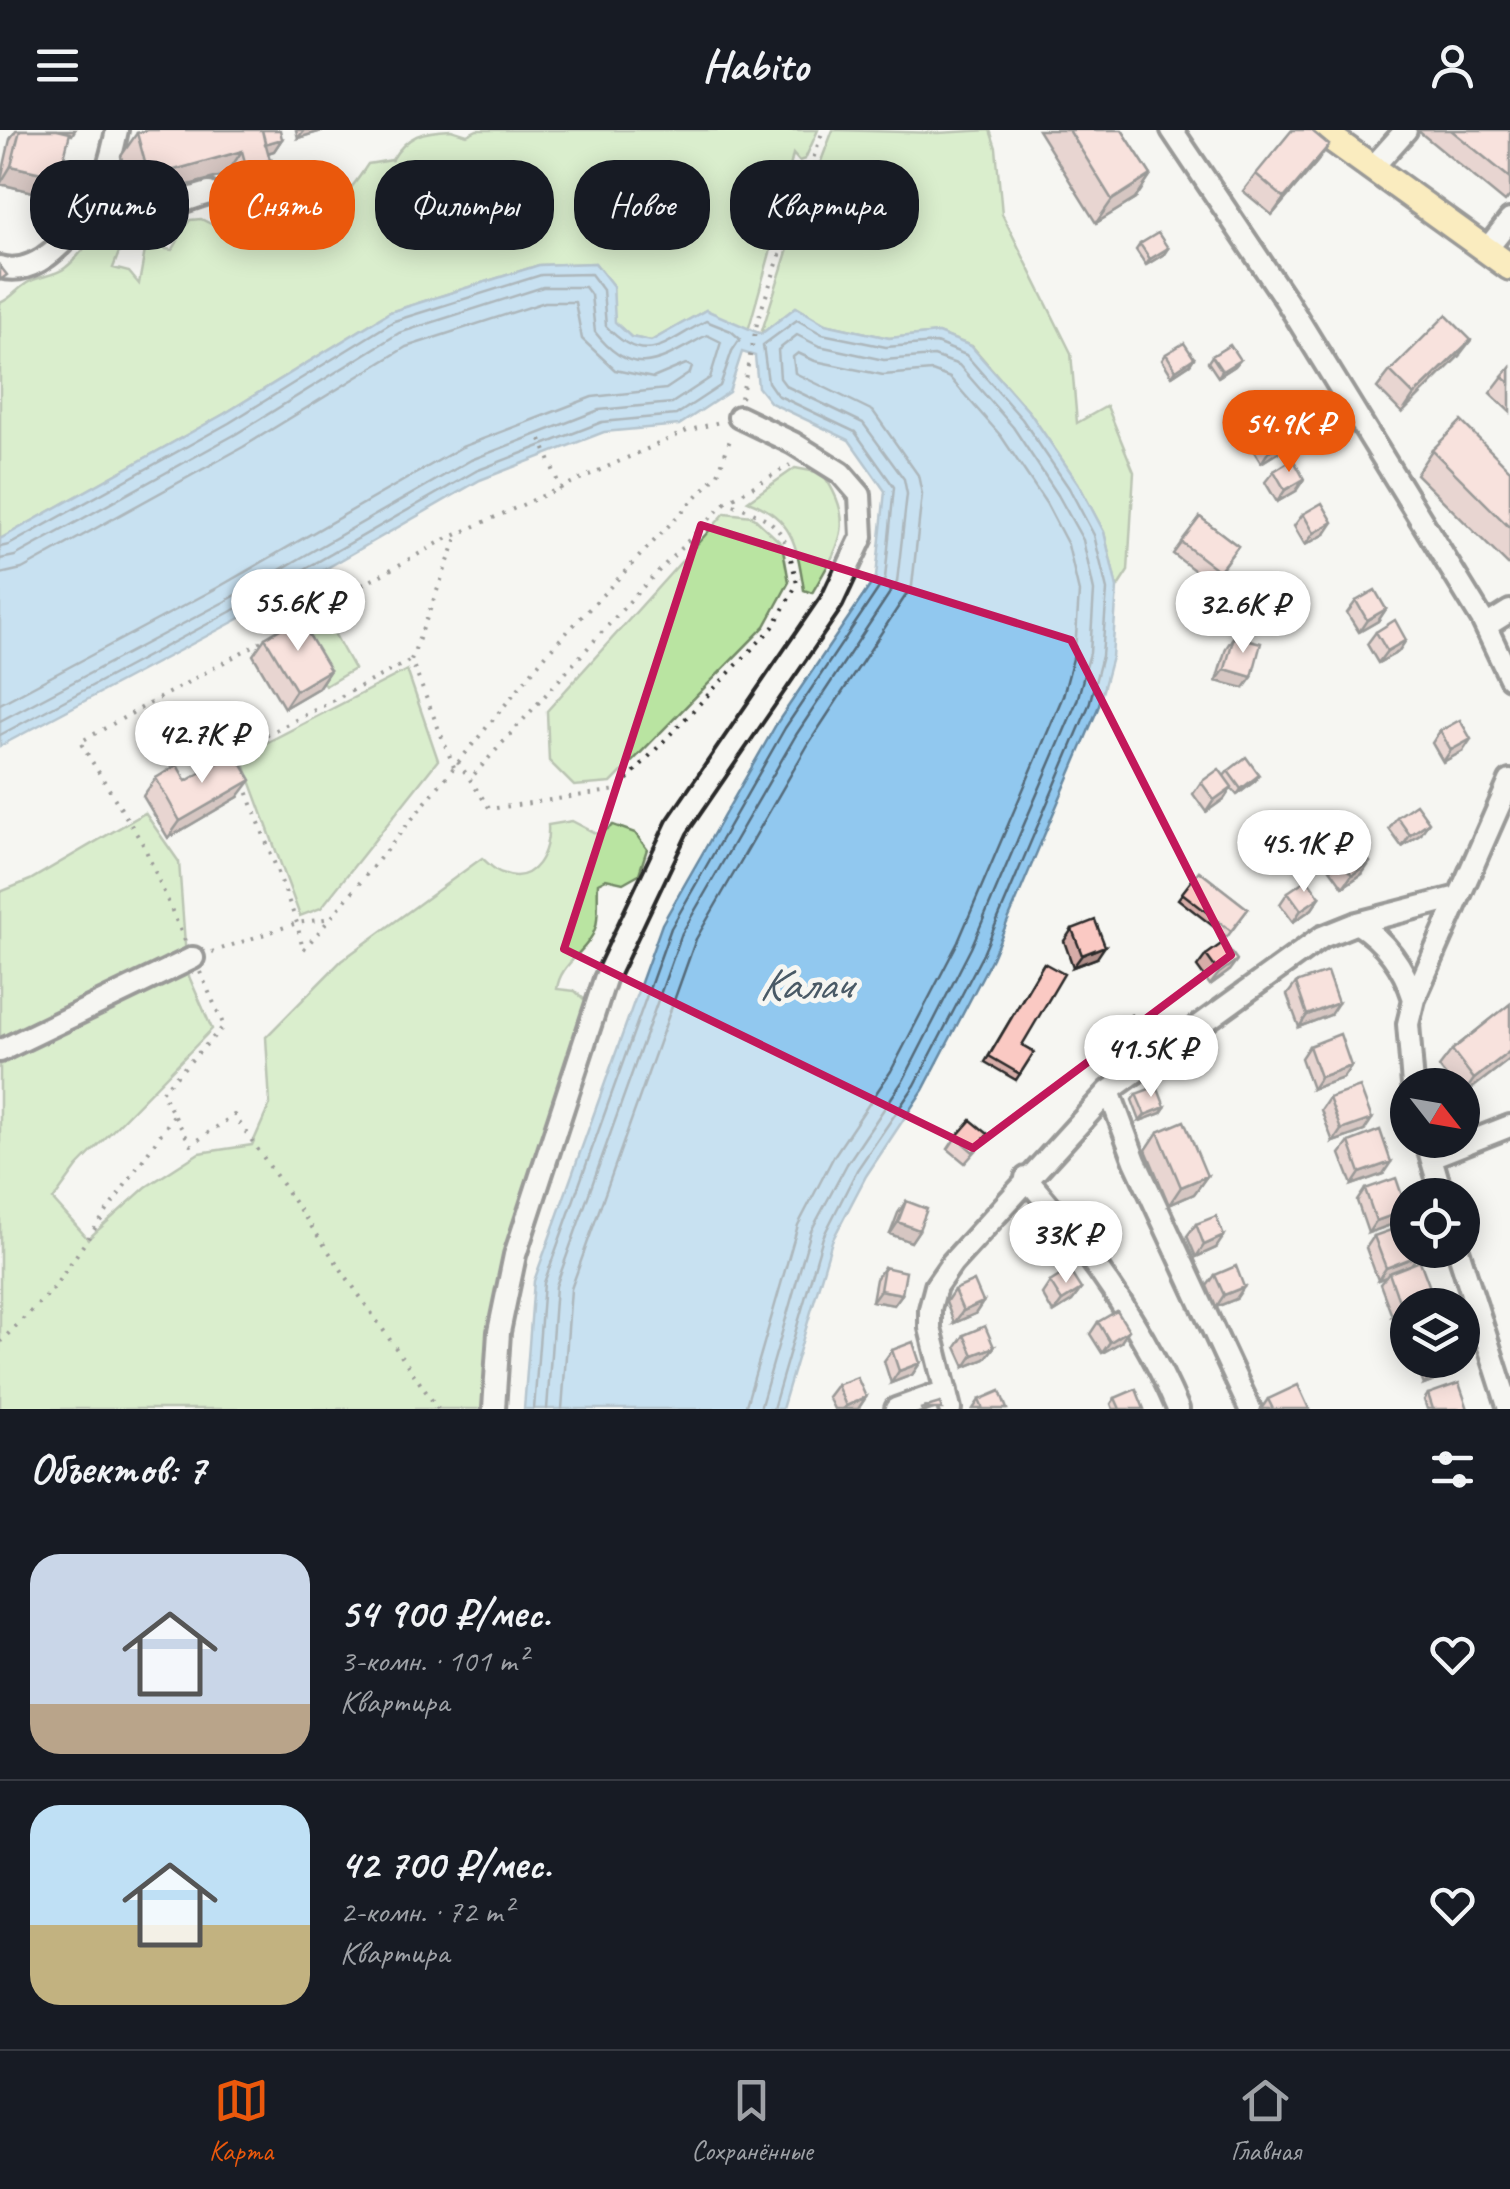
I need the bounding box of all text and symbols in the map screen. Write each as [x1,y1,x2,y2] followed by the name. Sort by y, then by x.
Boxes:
[702,37,808,94] text: Habito
[30,38,85,93] icon: menu
[1425,38,1480,93] icon: person
[30,160,189,250] chip: Купить
[209,160,355,250] chip: Снять
[375,160,554,250] chip: Фильтры
[574,160,710,250] chip: Новое
[730,160,919,250] chip: Квартира
[1197,390,1381,475] pin: 54.9K ₽
[1244,402,1334,443] text: 54.9K ₽
[206,569,390,654] pin: 55.6K ₽
[1151,571,1335,656] pin: 32.6K ₽
[253,581,343,622] text: 55.6K ₽
[1198,583,1288,624] text: 32.6K ₽
[110,701,294,786] pin: 42.7K ₽
[157,713,247,754] text: 42.7K ₽
[1212,810,1396,895] pin: 45.1K ₽
[1259,822,1349,863] text: 45.1K ₽
[759,956,858,1013] water label: Калач
[1059,1015,1243,1100] pin: 41.5K ₽
[1106,1027,1196,1068] text: 41.5K ₽
[1390,1068,1480,1158] north arrow
[1390,1068,1480,1378] map controls
[1390,1178,1480,1268] button: locate
[996,1201,1136,1286] pin: 33K ₽
[1031,1213,1101,1254] text: 33K ₽
[1390,1288,1480,1378] button: layers
[1425,1442,1480,1497] icon: filters
[30,1443,205,1496] text: Объектов: 7
[340,1587,550,1640] text: 54 900 ₽/мес.
[110,1594,230,1714] icon: home
[1425,1627,1480,1682] icon: heart
[340,1640,527,1681] text: 3-комн. · 101 m²
[340,1681,449,1722] text: Квартира
[340,1838,551,1891] text: 42 700 ₽/мес.
[110,1845,230,1965] icon: home
[1425,1878,1480,1933] icon: heart
[340,1891,512,1932] text: 2-комн. · 72 m²
[340,1932,449,1973] text: Квартира
[209,2073,273,2168] tab: Карта
[691,2073,813,2168] tab: Сохранённые
[1231,2073,1301,2168] tab: Главная

